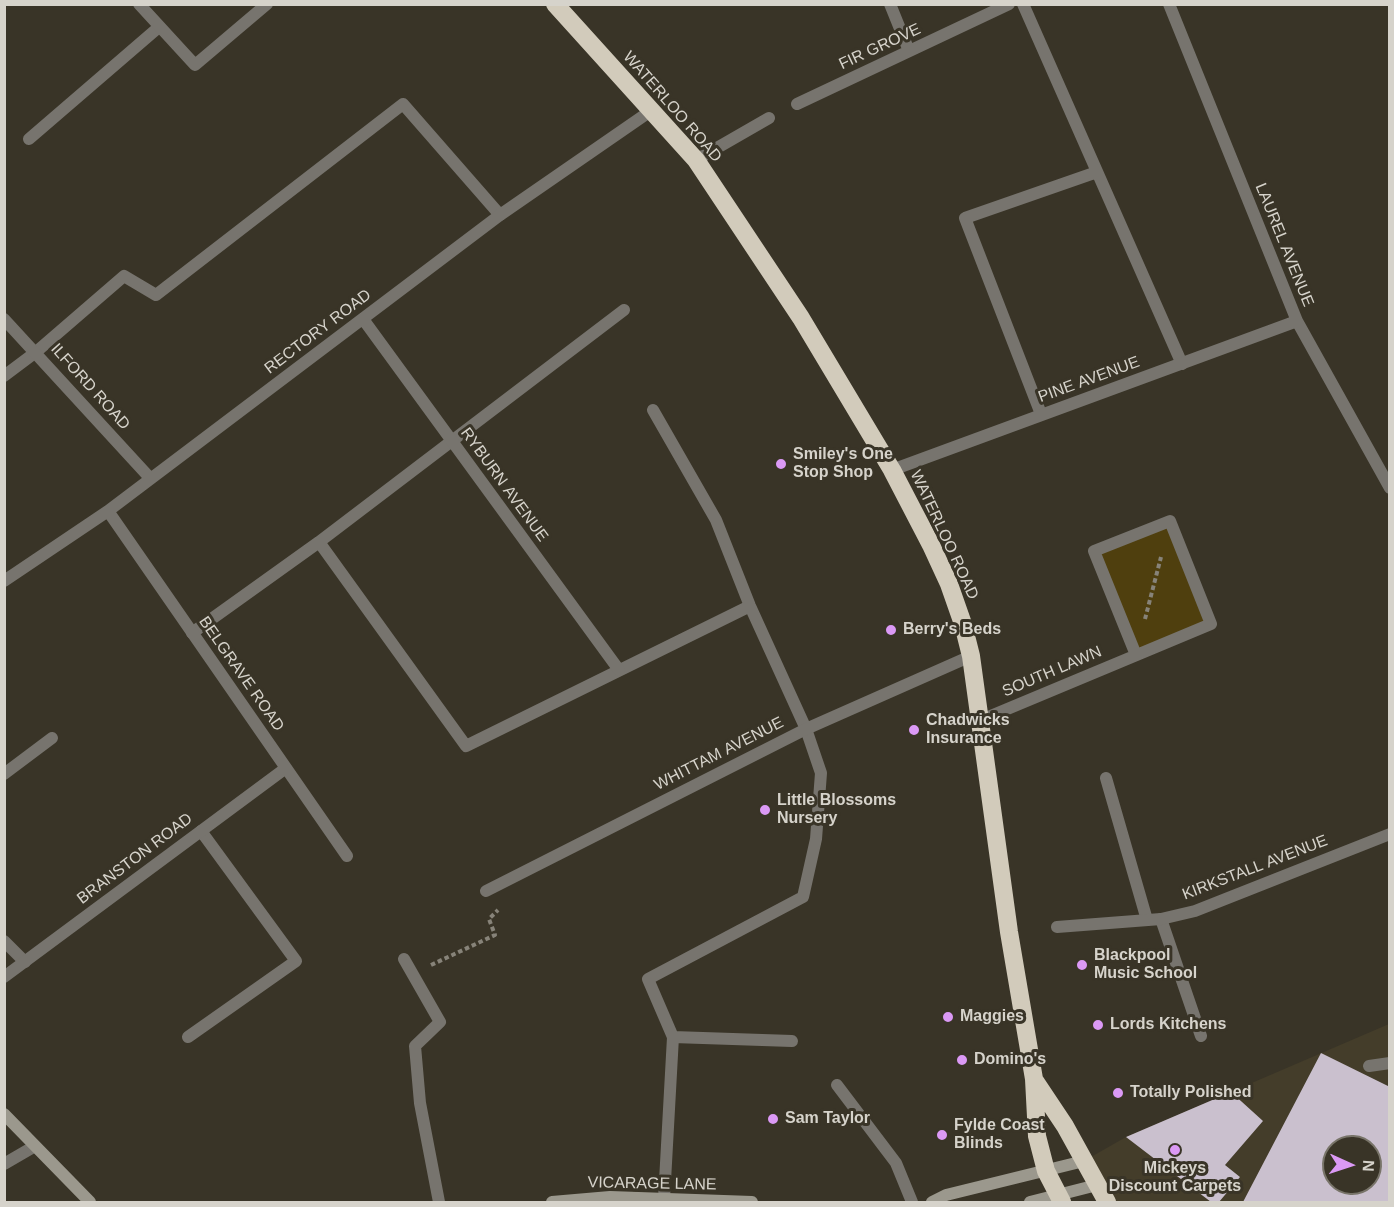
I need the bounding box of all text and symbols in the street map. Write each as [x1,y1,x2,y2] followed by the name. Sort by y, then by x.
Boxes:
[836,20,924,74] street label: FIR GROVE
[619,48,725,166] street label: WATERLOO ROAD
[1251,181,1317,309] street label: LAUREL AVENUE
[261,286,375,378] street label: RECTORY ROAD
[46,340,134,434] street label: ILFORD ROAD
[1036,353,1142,407] street label: PINE AVENUE
[456,424,552,546] street label: RYBURN AVENUE
[793,445,893,483] place label: Smiley's One Stop Shop
[774,457,788,471] marker: Smiley's One Stop Shop
[906,467,982,603] street label: WATERLOO ROAD
[194,613,288,735] street label: BELGRAVE ROAD
[903,620,1001,640] place label: Berry's Beds
[884,623,898,637] marker: Berry's Beds
[999,642,1105,702] street label: SOUTH LAWN
[926,711,1010,749] place label: Chadwicks Insurance
[651,713,787,795] street label: WHITTAM AVENUE
[907,723,921,737] marker: Chadwicks Insurance
[777,791,896,829] place label: Little Blossoms Nursery
[758,803,772,817] marker: Little Blossoms Nursery
[74,809,196,909] street label: BRANSTON ROAD
[1180,831,1330,905] street label: KIRKSTALL AVENUE
[1094,946,1197,984] place label: Blackpool Music School
[1075,958,1089,972] marker: Blackpool Music School
[960,1007,1024,1027] place label: Maggies
[941,1010,955,1024] marker: Maggies
[1110,1015,1226,1035] place label: Lords Kitchens
[1091,1018,1105,1032] marker: Lords Kitchens
[974,1050,1046,1070] place label: Domino's
[955,1053,969,1067] marker: Domino's
[1130,1083,1252,1103] place label: Totally Polished
[1111,1086,1125,1100] marker: Totally Polished
[785,1109,870,1129] place label: Sam Taylor
[766,1112,780,1126] marker: Sam Taylor
[954,1116,1045,1154] place label: Fylde Coast Blinds
[935,1128,949,1142] marker: Fylde Coast Blinds
[1322,1135,1382,1195] north arrow
[1168,1143,1182,1157] marker: Mickeys Discount Carpets
[1109,1159,1241,1197] place label: Mickeys Discount Carpets
[1360,1160,1377,1172] text: N
[587,1173,717,1195] street label: VICARAGE LANE

